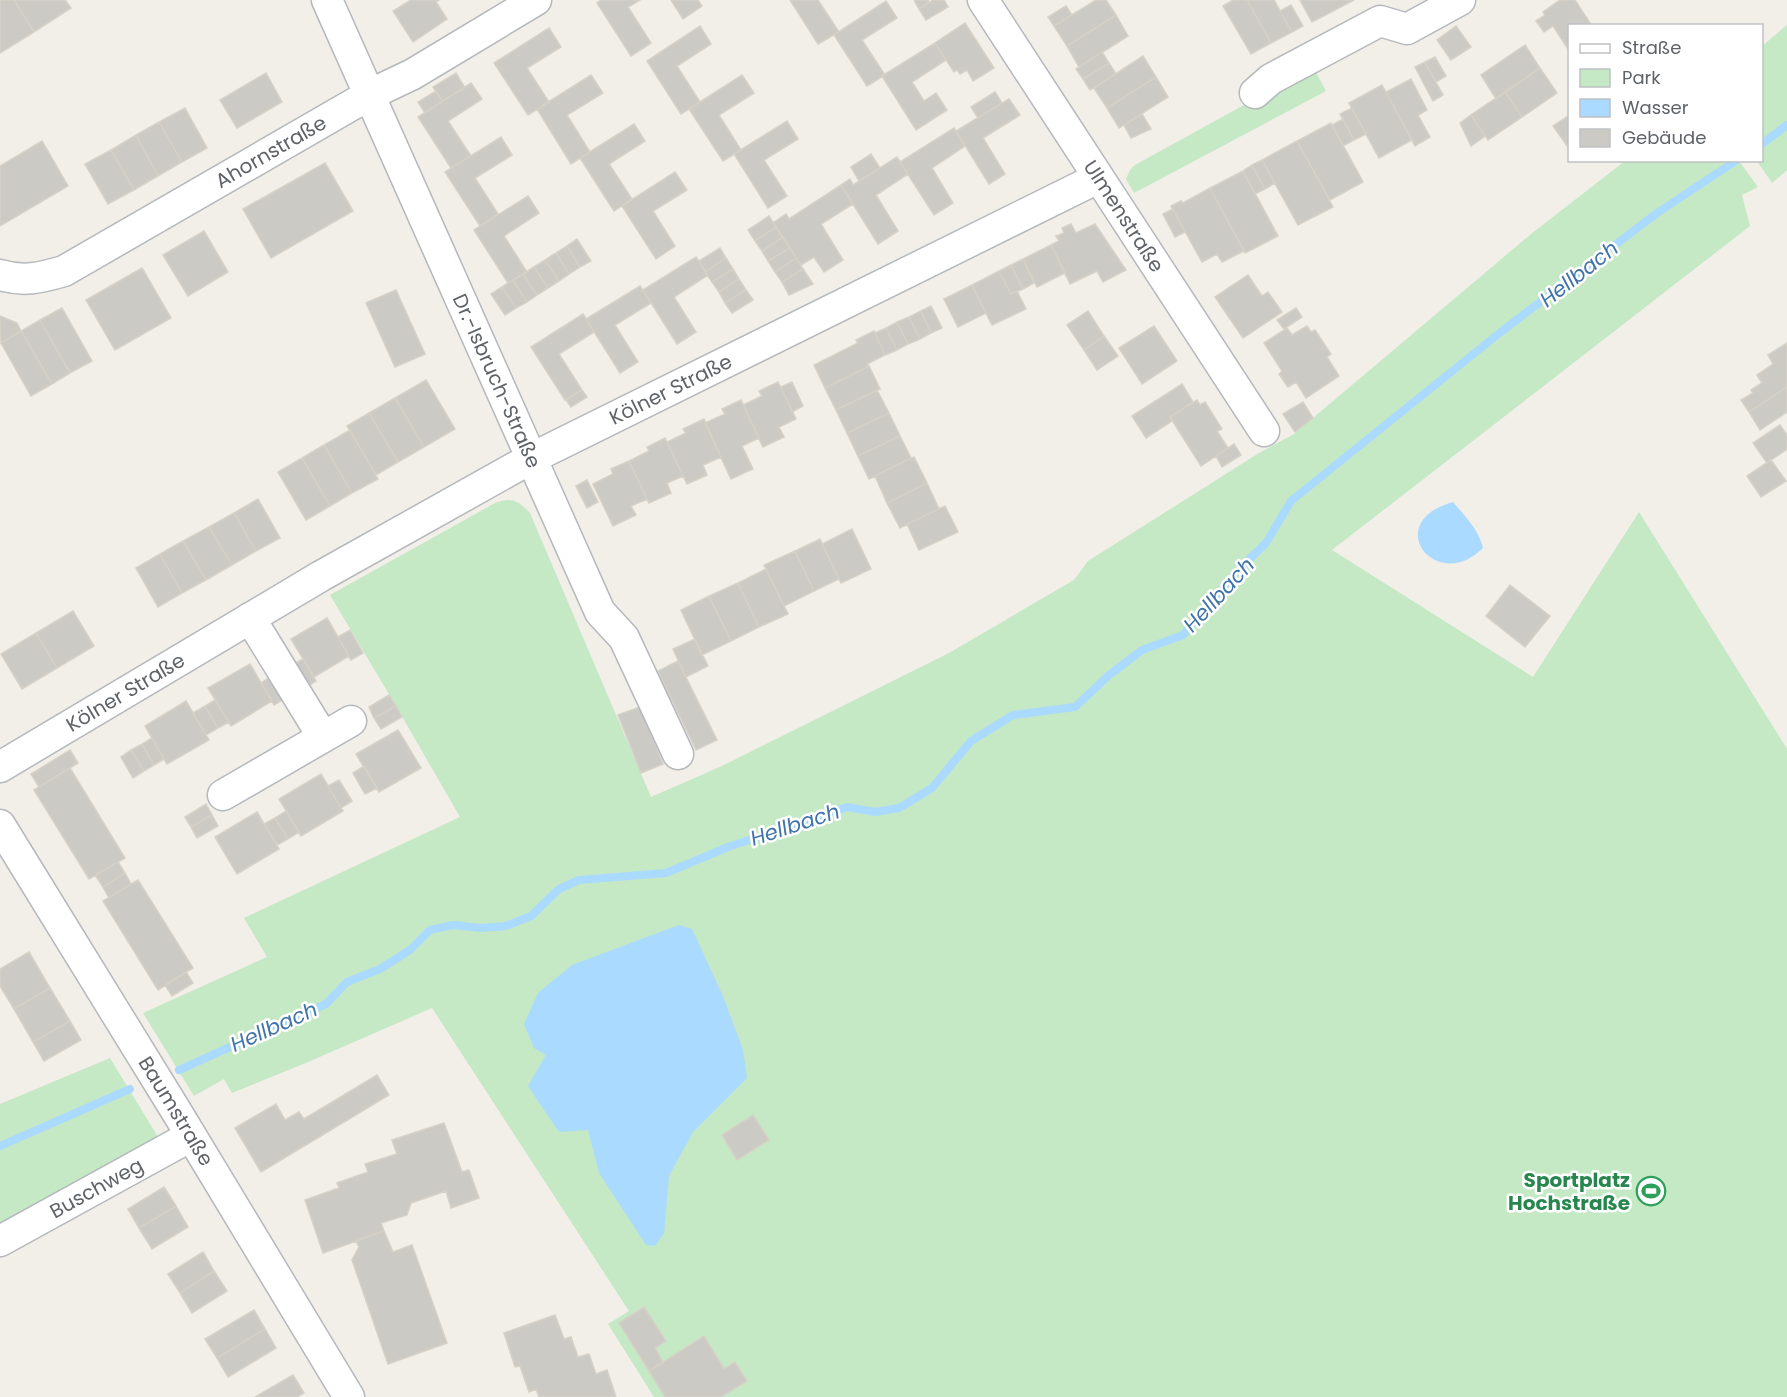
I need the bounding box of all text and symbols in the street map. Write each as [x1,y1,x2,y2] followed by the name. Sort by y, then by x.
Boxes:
[1568,24,1763,162] legend
[1622,35,1681,60] text: Straße
[1622,65,1661,90] text: Park
[1622,95,1689,120] text: Wasser
[210,108,332,195] street label: Ahornstraße
[1622,125,1706,150] text: Gebäude
[1077,154,1171,278] street label: Ulmenstraße
[1533,234,1624,313] water label: Hellbach
[446,289,548,472] street label: Dr.-Isbruch-Straße
[605,347,737,432] street label: Kölner Straße
[1177,551,1261,638] water label: Hellbach
[61,646,190,739] street label: Kölner Straße
[746,796,843,853] water label: Hellbach
[226,994,322,1059] water label: Hellbach
[132,1051,220,1171] street label: Baumstraße
[45,1151,148,1225] street label: Buschweg
[1508,1166,1630,1217] place label: Sportplatz Hochstraße
[1635,1175,1667,1207] sports icon: Sportplatz Hochstraße

